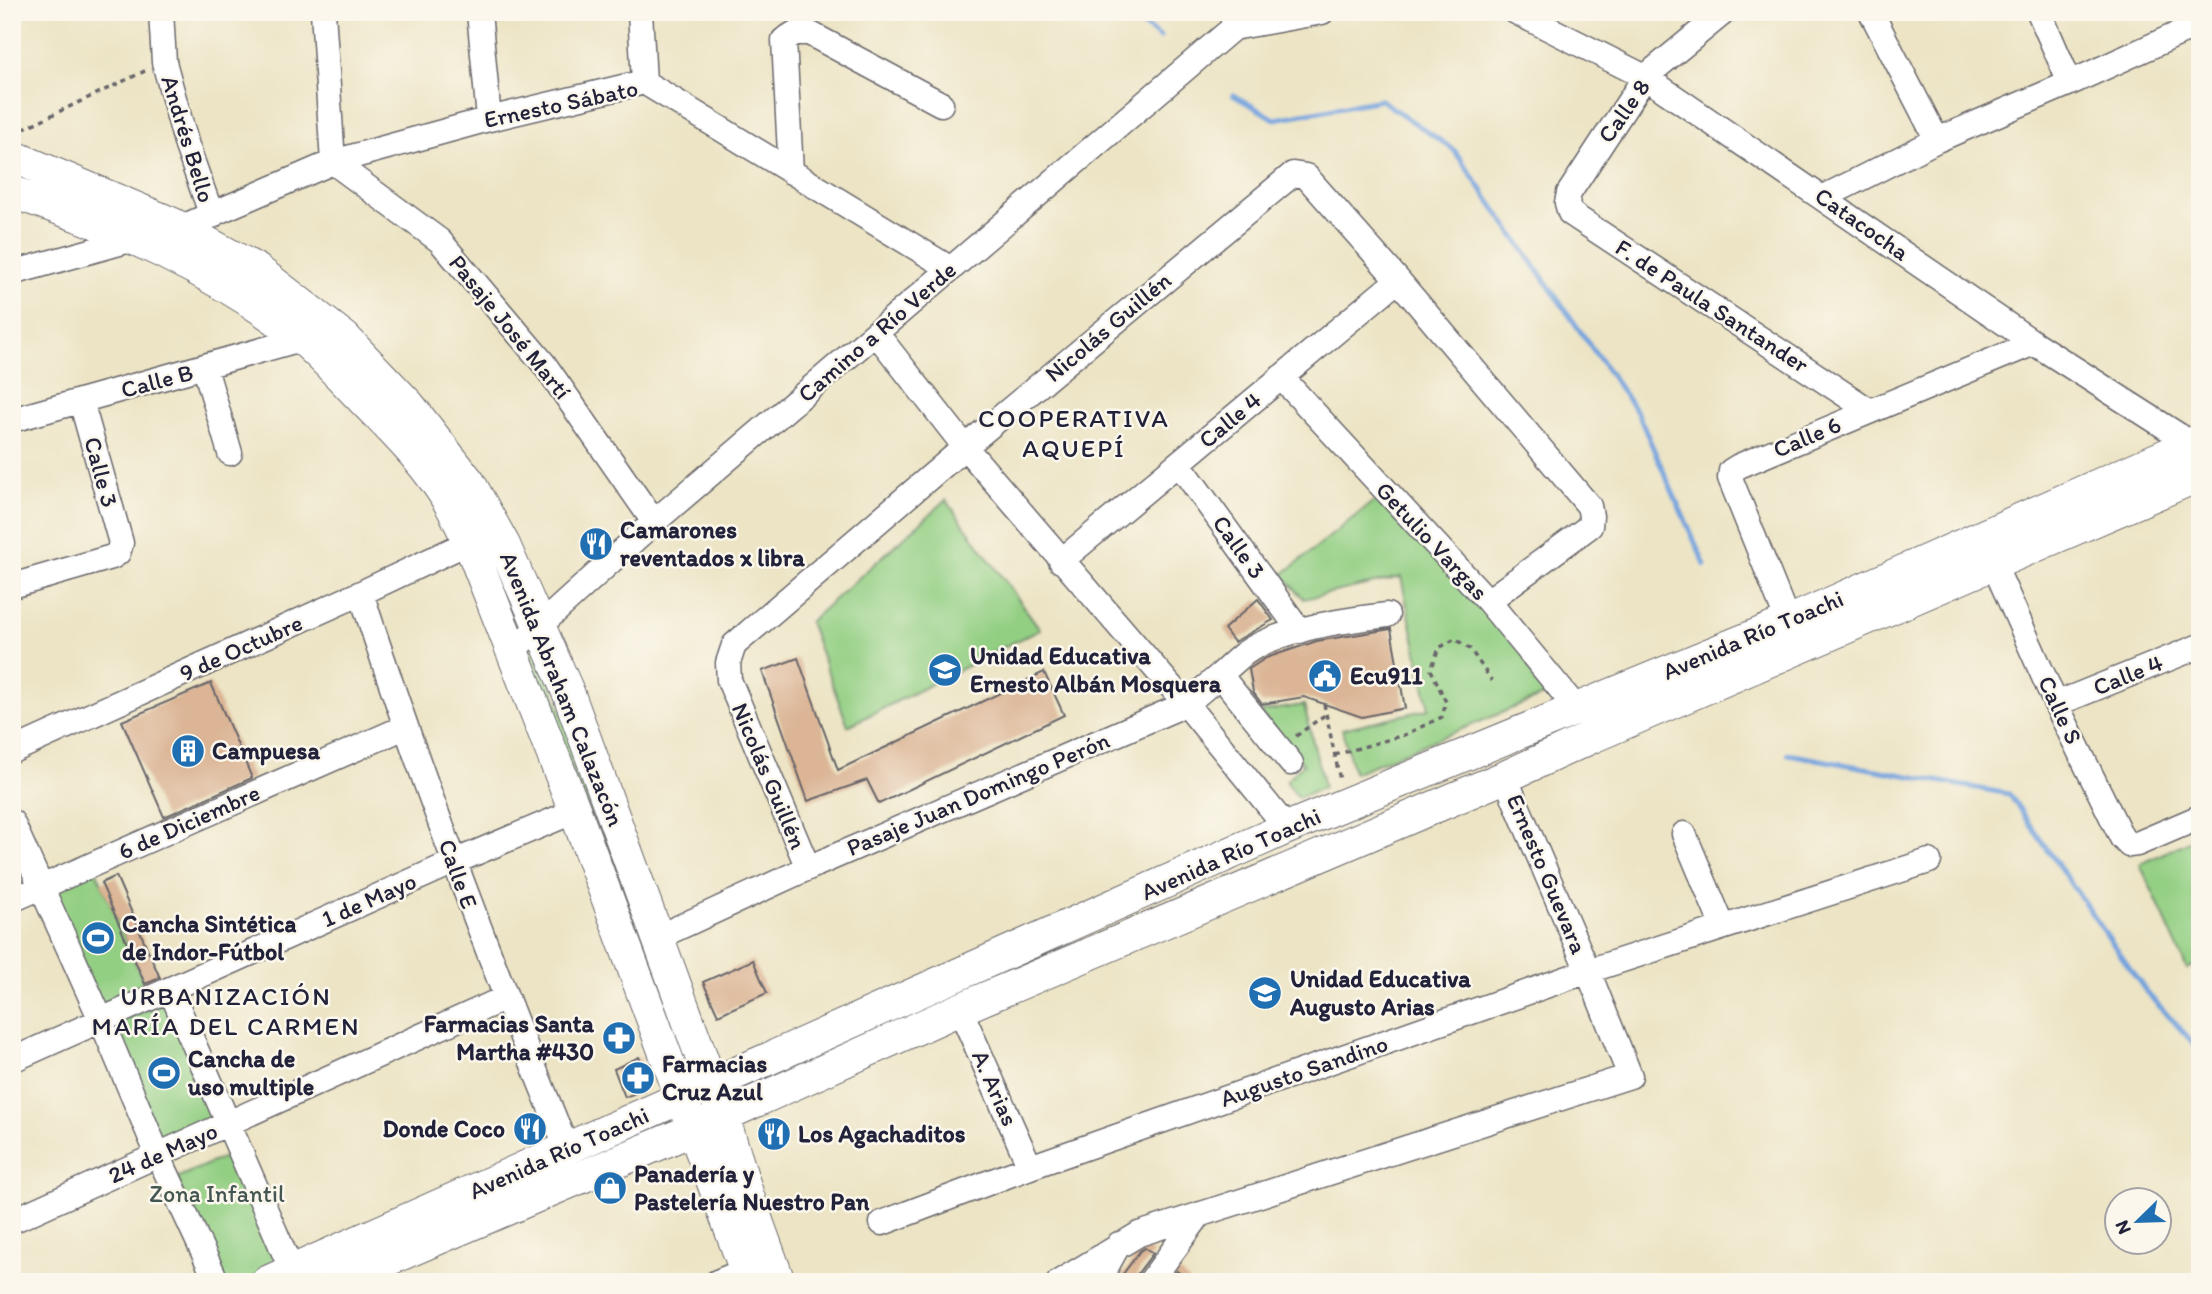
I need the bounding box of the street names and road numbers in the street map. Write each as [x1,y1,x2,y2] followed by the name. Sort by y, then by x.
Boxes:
[155,72,222,206] street label: Andrés Bello
[481,73,640,134] street label: Ernesto Sábato
[1591,73,1656,148] street label: Calle 8
[1810,181,1915,267] street label: Catacocha
[1610,232,1815,379] street label: F. de Paula Santander
[443,248,578,405] street label: Pasaje José Martí
[792,255,962,408] street label: Camino a Río Verde
[1039,265,1177,388] street label: Nicolás Guillén
[118,357,196,404] street label: Calle B
[1192,385,1267,454] street label: Calle 4
[1768,409,1845,464] street label: Calle 6
[78,434,125,510] street label: Calle 3
[1370,475,1495,606] street label: Getulio Vargas
[1207,509,1272,584] street label: Calle 3
[494,547,631,830] street label: Avenida Abraham Calazacón
[1658,583,1848,686] street label: Avenida Río Toachi
[175,608,307,688] street label: 9 de Octubre
[2089,647,2167,702] street label: Calle 4
[2032,671,2089,748] street label: Calle S
[726,698,813,854] street label: Nicolás Guillén
[842,725,1114,862] street label: Pasaje Juan Domingo Perón
[114,777,264,866] street label: 6 de Diciembre
[1501,790,1594,958] street label: Ernesto Guevara
[1136,801,1325,906] street label: Avenida Río Toachi
[433,835,484,912] street label: Calle E
[317,866,421,933] street label: 1 de Mayo
[1216,1028,1392,1113] street label: Augusto Sandino
[966,1045,1025,1130] street label: A. Arias
[464,1100,653,1205] street label: Avenida Río Toachi
[104,1116,222,1189] street label: 24 de Mayo

